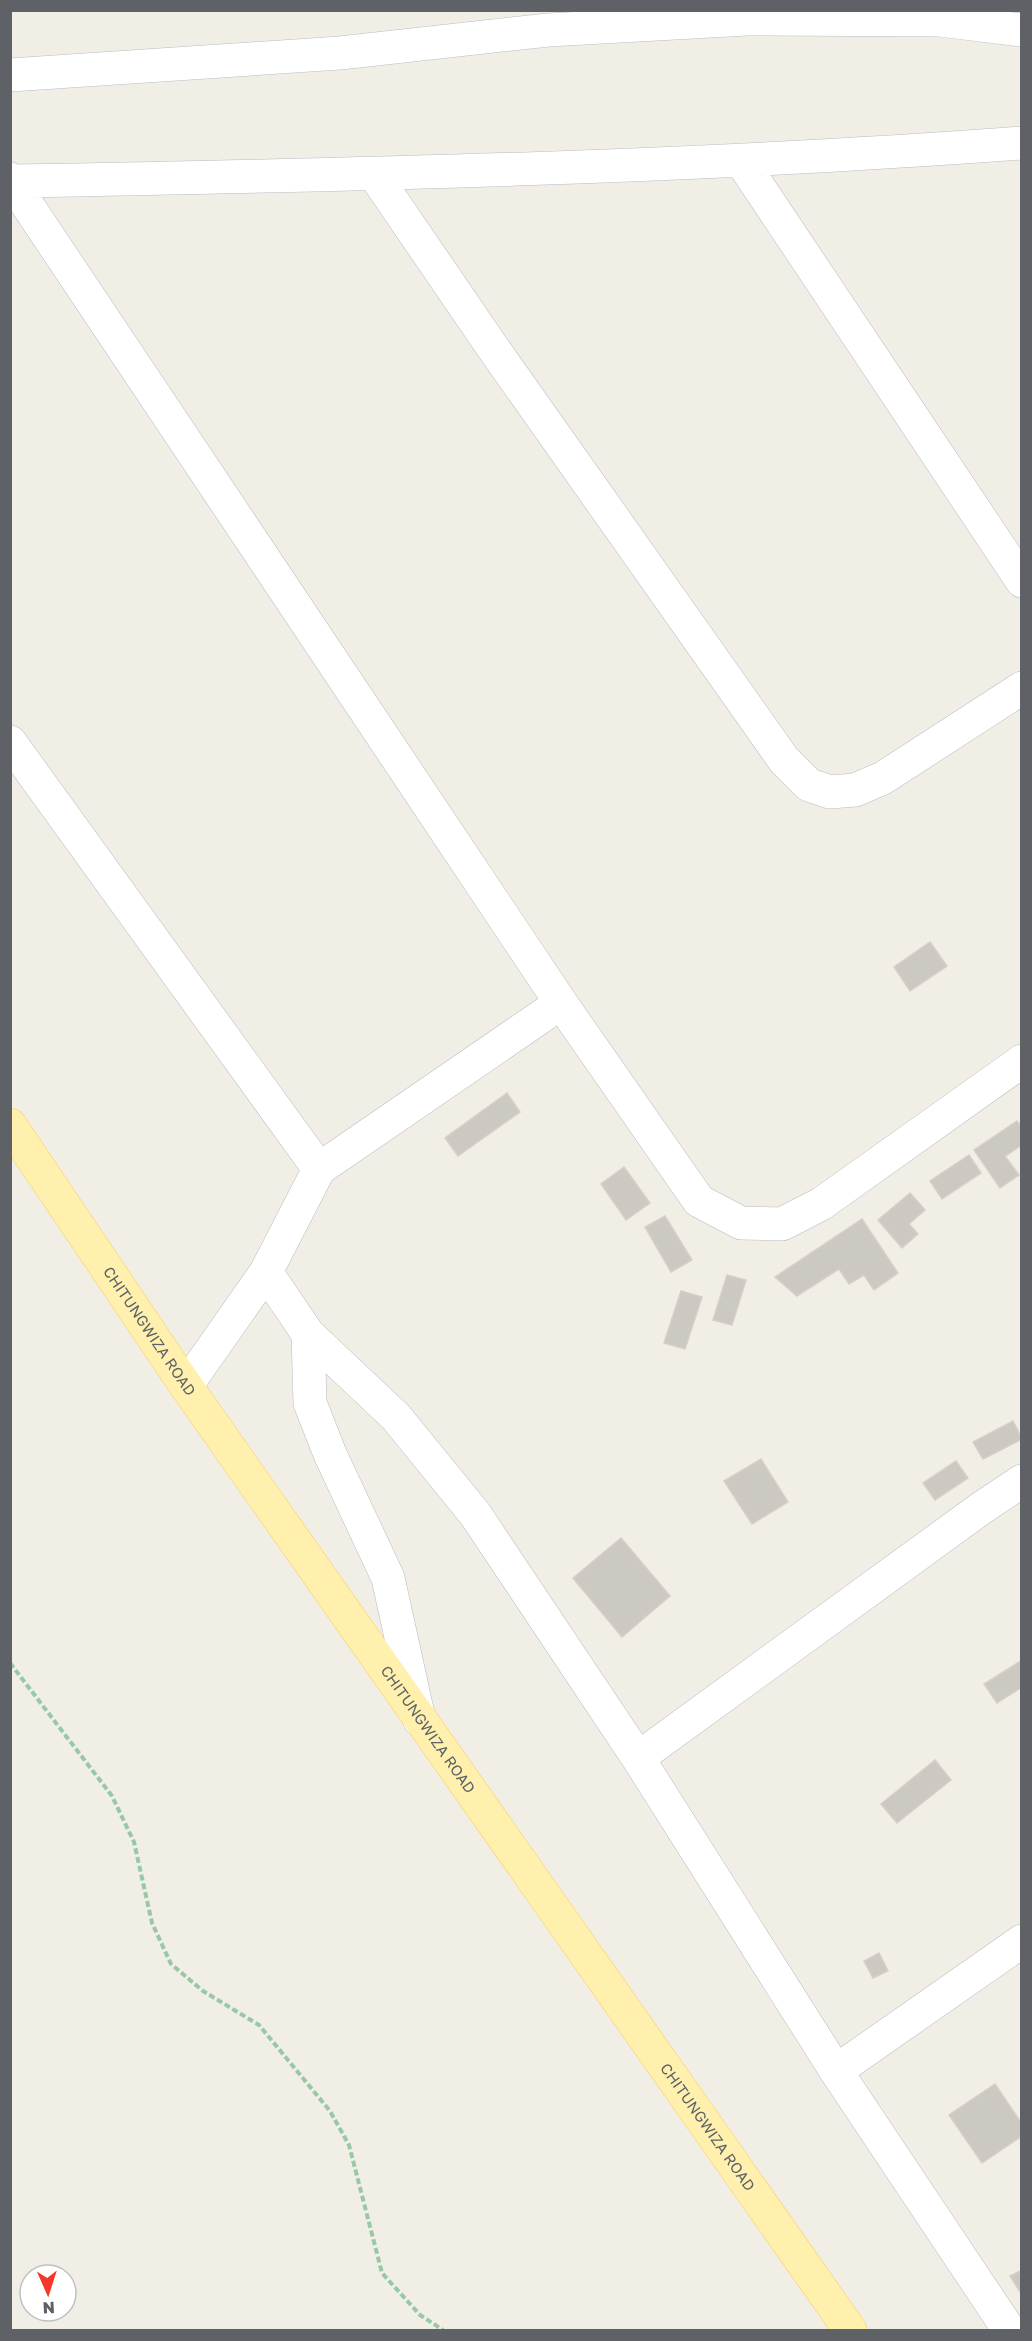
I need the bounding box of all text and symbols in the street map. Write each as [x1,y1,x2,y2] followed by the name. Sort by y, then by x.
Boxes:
[100,1263,200,1399] street label: CHITUNGWIZA ROAD
[377,1662,480,1796] street label: CHITUNGWIZA ROAD
[657,2059,759,2194] street label: CHITUNGWIZA ROAD
[18,2263,78,2323] north arrow
[42,2298,55,2318] text: N

